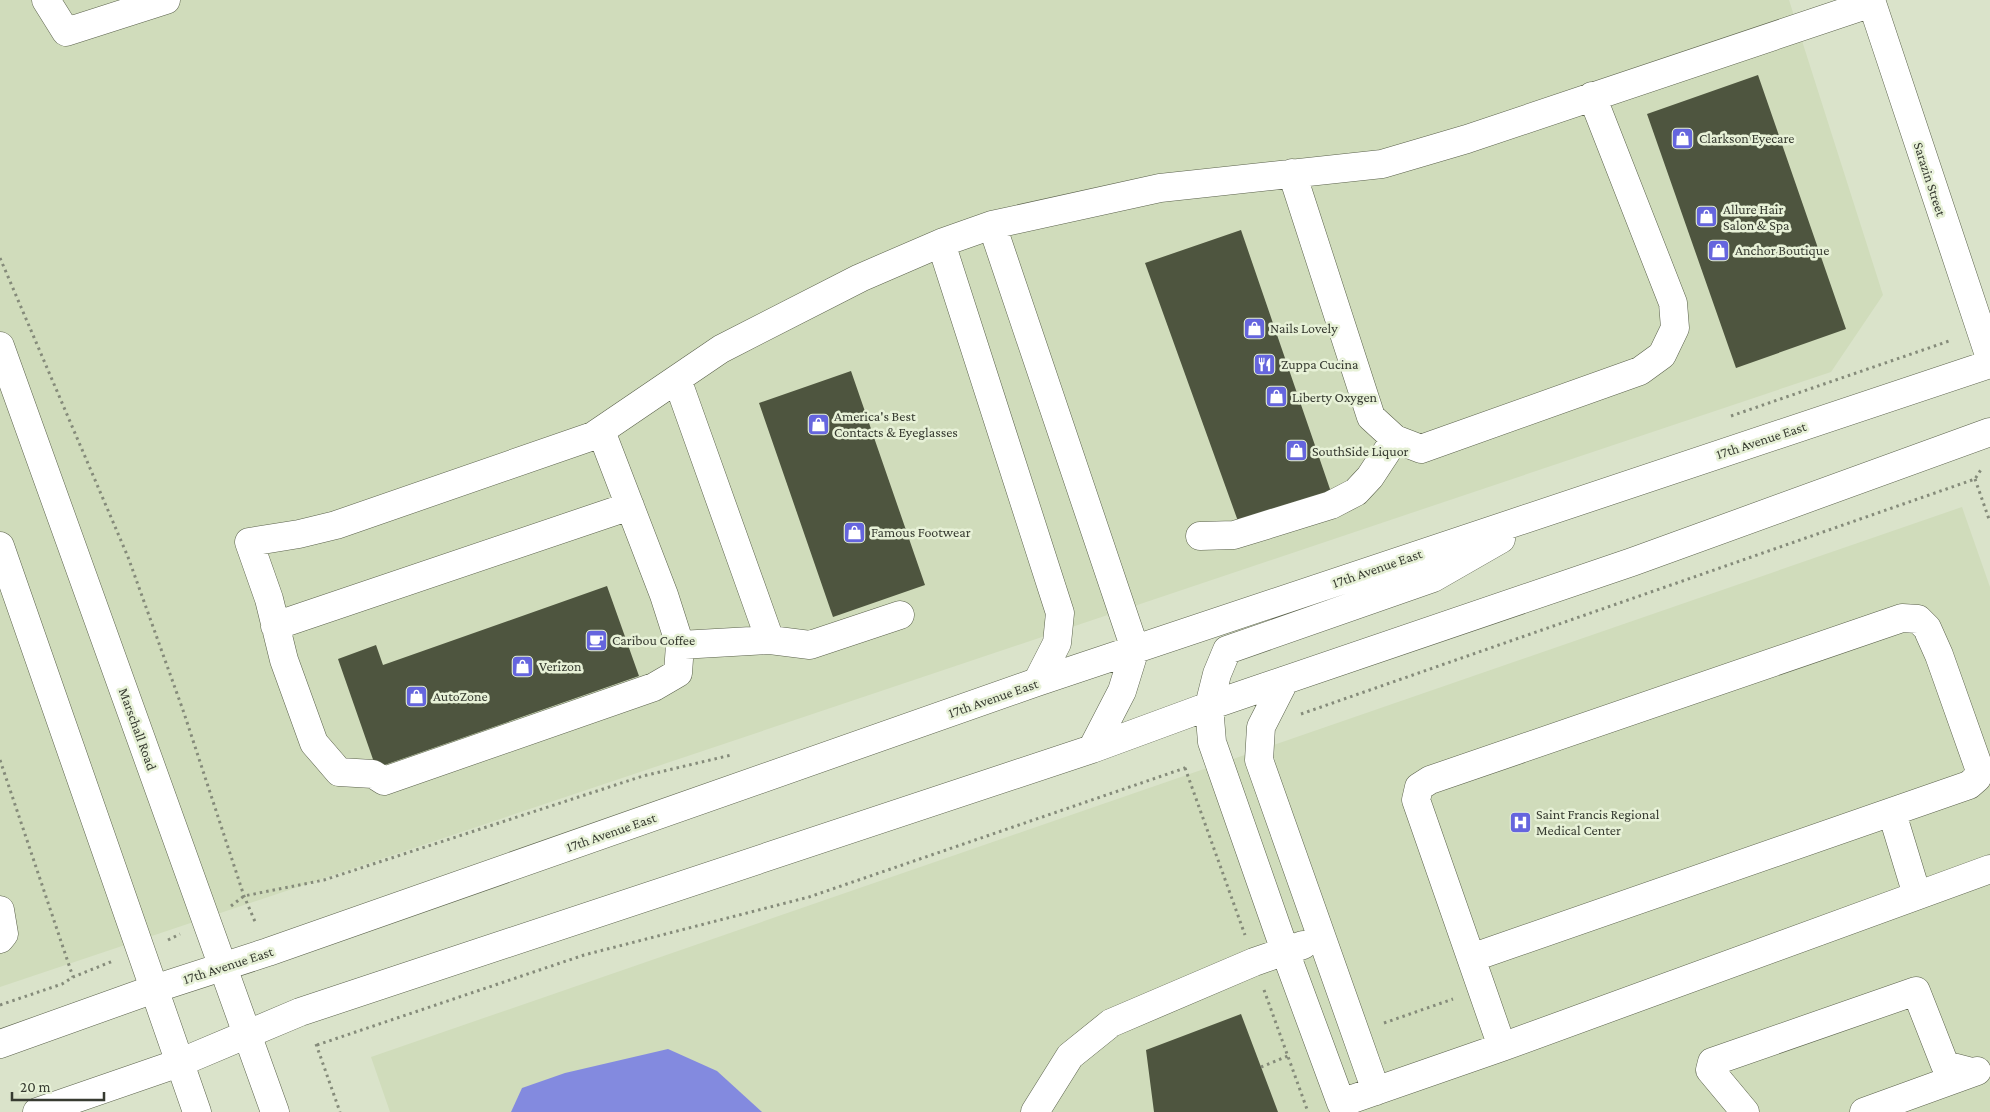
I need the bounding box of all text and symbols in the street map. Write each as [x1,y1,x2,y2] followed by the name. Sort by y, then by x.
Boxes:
[1671,126,1695,150] shop icon: Clarkson Eyecare
[1699,130,1794,146] place label: Clarkson Eyecare
[1911,140,1950,218] street label: Sarazin Street
[1723,201,1790,233] place label: Allure Hair Salon & Spa
[1695,205,1719,229] shop icon: Allure Hair Salon & Spa
[1707,238,1731,262] shop icon: Anchor Boutique
[1735,242,1829,258] place label: Anchor Boutique
[1242,316,1266,340] shop icon: Nails Lovely
[1270,320,1338,336] place label: Nails Lovely
[1253,352,1277,376] restaurant icon: Zuppa Cucina
[1281,356,1359,372] place label: Zuppa Cucina
[1264,385,1288,409] shop icon: Liberty Oxygen
[1292,389,1378,405] place label: Liberty Oxygen
[834,408,958,440] place label: America's Best Contacts & Eyeglasses
[806,412,830,436] shop icon: America's Best Contacts & Eyeglasses
[1714,418,1808,462] street label: 17th Avenue East
[1284,439,1308,463] shop icon: SouthSide Liquor
[1312,443,1409,459] place label: SouthSide Liquor
[843,520,867,544] shop icon: Famous Footwear
[871,524,971,540] place label: Famous Footwear
[1330,545,1424,591] street label: 17th Avenue East
[584,628,608,652] cafe icon: Caribou Coffee
[612,632,695,648] place label: Caribou Coffee
[511,654,535,678] shop icon: Verizon
[539,658,582,674] place label: Verizon
[946,675,1040,721] street label: 17th Avenue East
[405,684,429,708] shop icon: AutoZone
[116,686,161,773] street label: Marschall Road
[433,688,488,704] place label: AutoZone
[1536,806,1660,838] place label: Saint Francis Regional Medical Center
[564,809,658,855] street label: 17th Avenue East
[1508,810,1532,834] hospital icon: Saint Francis Regional Medical Center
[181,943,275,987] street label: 17th Avenue East
[12,1070,105,1102] scale bar
[20,1079,51,1095] text: 20 m

